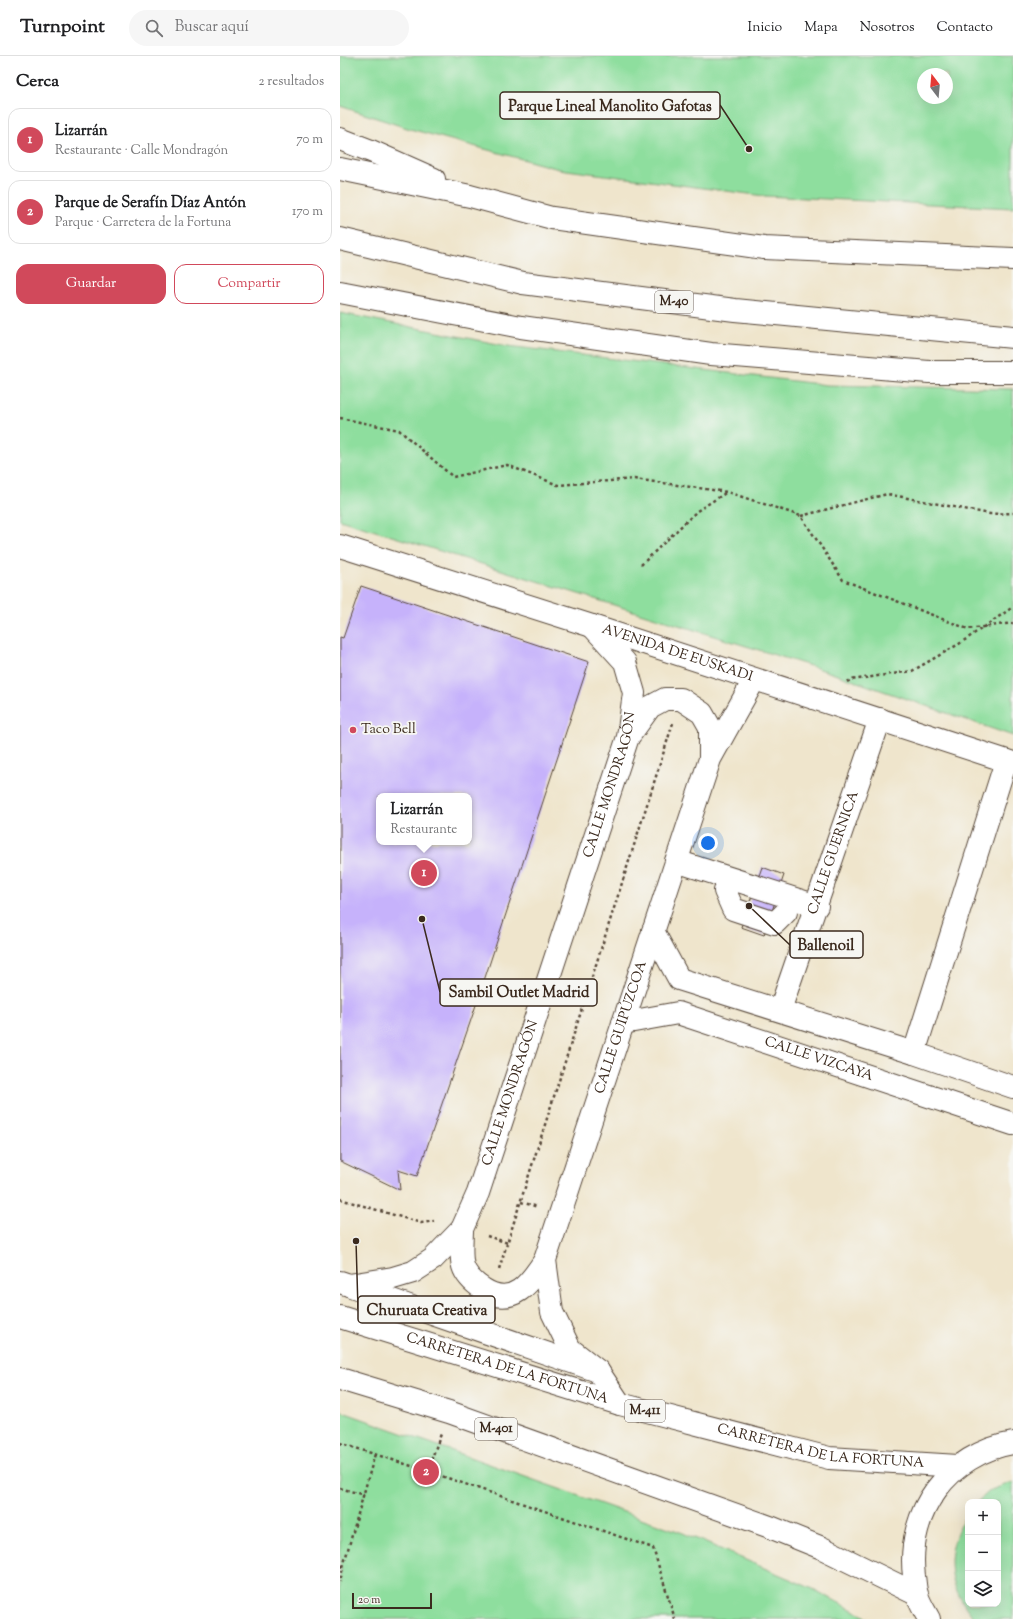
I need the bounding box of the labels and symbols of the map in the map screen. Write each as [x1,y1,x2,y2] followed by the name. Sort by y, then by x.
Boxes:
[917,68,953,104] north arrow
[500,92,720,119] callout: Parque Lineal Manolito Gafotas
[508,97,712,118] text: Parque Lineal Manolito Gafotas
[655,291,693,313] road number: M-40
[599,620,756,688] street label: AVENIDA DE EUSKADI
[579,711,641,861] street label: CALLE MONDRAGÓN
[361,720,416,740] place label: Taco Bell
[348,725,358,735] marker: Taco Bell
[803,788,865,918] street label: CALLE GUERNICA
[698,833,718,853] your location
[411,858,437,888] pin: 1
[790,931,863,958] callout: Ballenoil
[798,936,855,957] text: Ballenoil
[590,958,653,1097] street label: CALLE GUIPÚZCOA
[440,979,597,1006] callout: Sambil Outlet Madrid
[449,983,590,1004] text: Sambil Outlet Madrid
[478,1018,544,1169] street label: CALLE MONDRAGÓN
[762,1032,876,1087] street label: CALLE VIZCAYA
[358,1296,495,1323] callout: Churuata Creativa
[366,1301,488,1322] text: Churuata Creativa
[403,1328,611,1410] street label: CARRETERA DE LA FORTUNA
[625,1400,665,1422] road number: M-411
[475,1418,517,1440] road number: M-401
[715,1419,925,1474] street label: CARRETERA DE LA FORTUNA
[413,1457,439,1487] pin: 2
[352,1591,432,1610] scale bar

